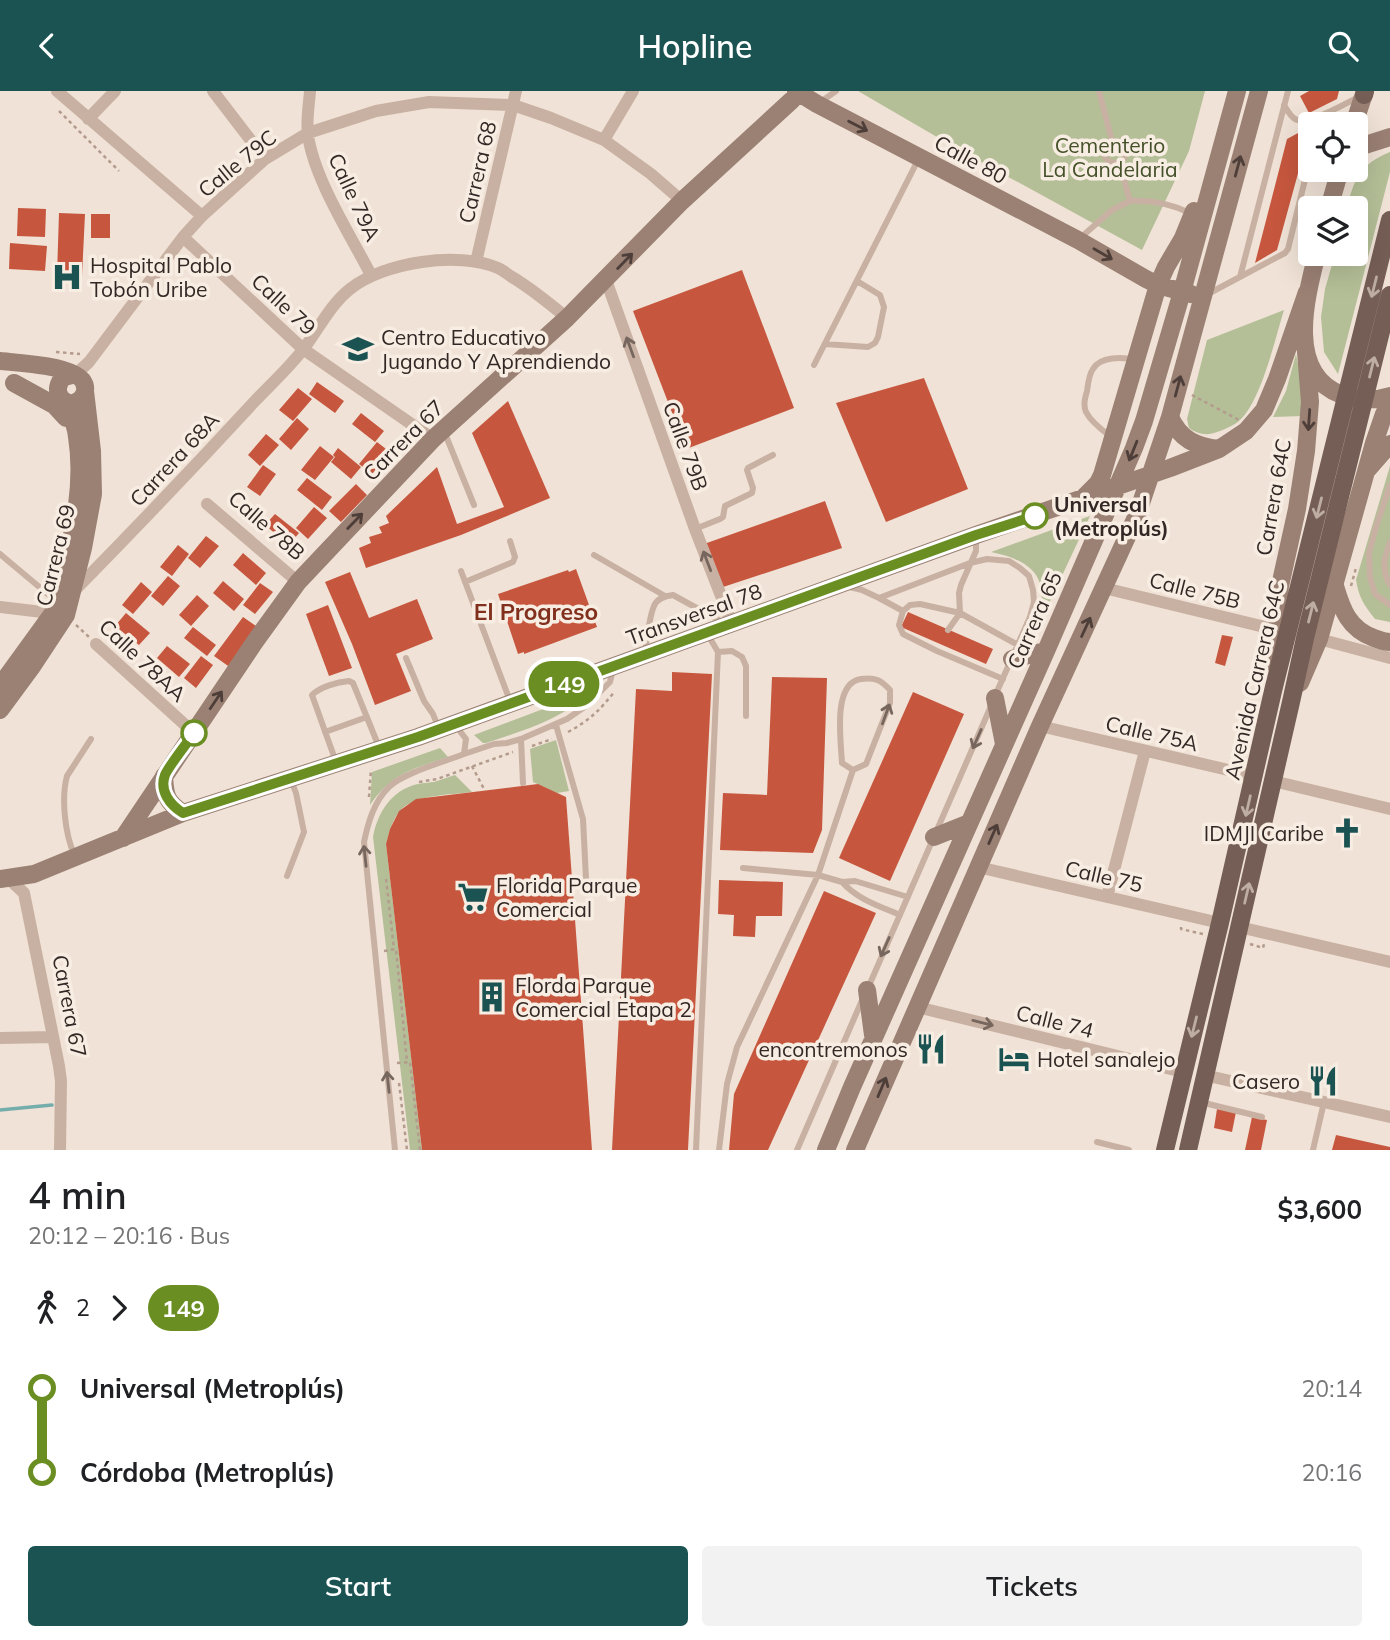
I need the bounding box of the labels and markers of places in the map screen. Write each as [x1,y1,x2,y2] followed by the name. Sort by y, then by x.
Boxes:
[90,252,232,302] place label: Hospital Pablo Tobón Uribe
[50,260,84,294] hospital icon: Hospital Pablo Tobón Uribe
[381,324,611,374] place label: Centro Educativo Jugando Y Aprendiendo
[341,332,375,366] school or university icon: Centro Educativo Jugando Y Aprendiendo
[1054,491,1169,541] place label: Universal (Metroplús)
[1022,503,1048,529] marker: Universal (Metroplús)
[181,720,207,746] unlabelled marker
[1330,816,1364,850] church icon: IDMJI Caribe
[1204,820,1324,846] place label: IDMJI Caribe
[496,872,638,922] place label: Florida Parque Comercial
[456,880,490,914] supermarket icon: Florida Parque Comercial
[515,972,692,1022] place label: Florda Parque Comercial Etapa 2
[475,980,509,1014] building icon: Florda Parque Comercial Etapa 2
[914,1032,948,1066] restaurant icon: encontremonos
[758,1036,908,1062] place label: encontremonos
[997,1042,1031,1076] hotel icon: Hotel sanalejo
[1037,1046,1175,1072] place label: Hotel sanalejo
[1306,1064,1340,1098] restaurant icon: Casero
[1232,1068,1300,1094] place label: Casero

